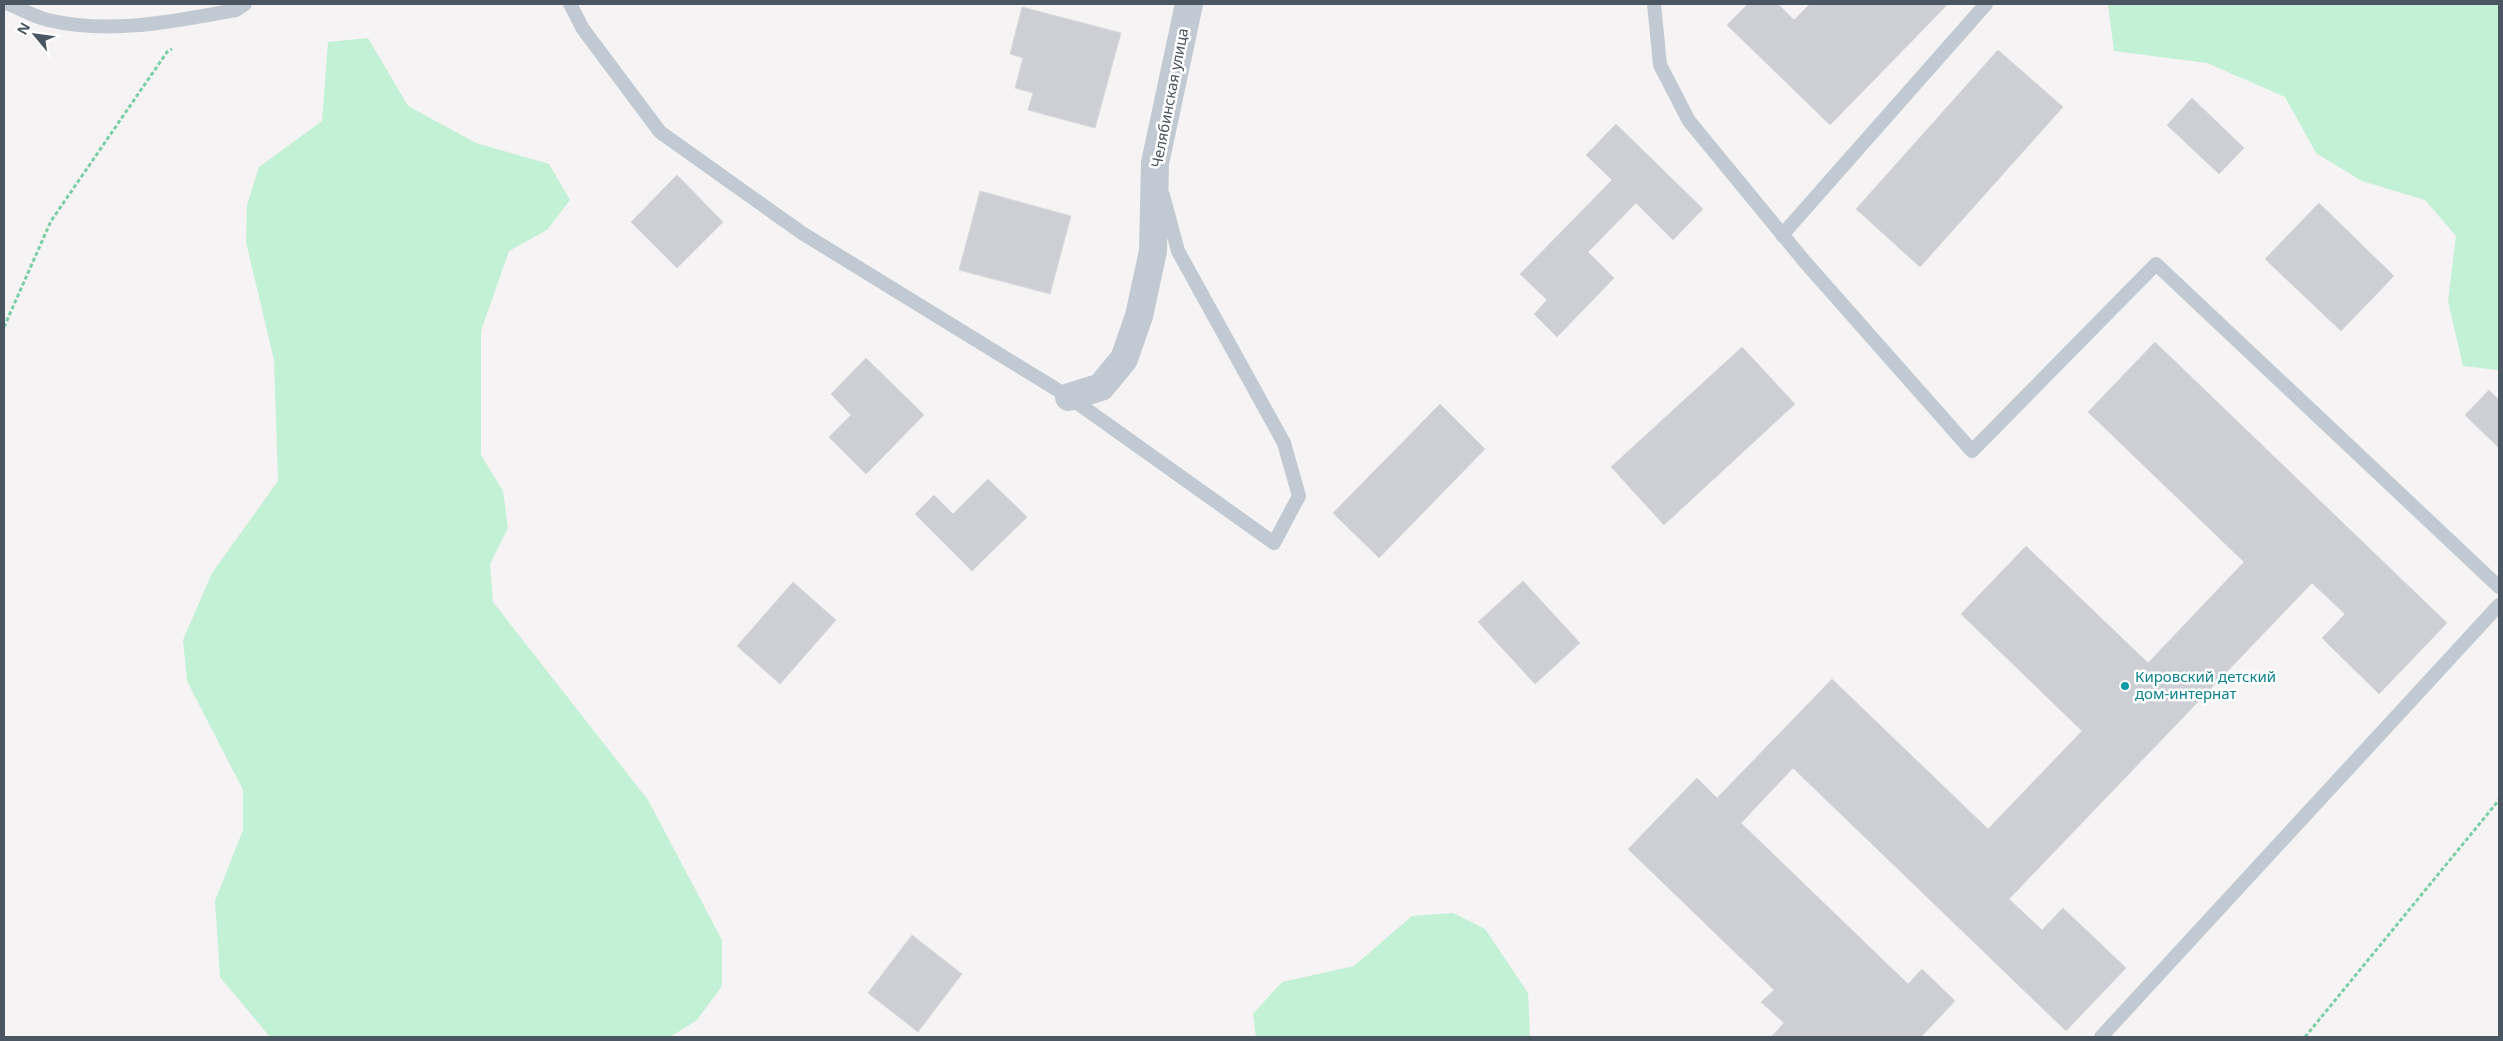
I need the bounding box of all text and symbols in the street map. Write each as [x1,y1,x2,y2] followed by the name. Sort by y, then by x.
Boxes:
[10,10,60,60] north arrow
[12,19,34,38] text: N
[1146,26,1192,169] street label: Челябинская улица
[2135,666,2276,703] place label: Кировский детский дом-интернат
[2119,680,2131,692] marker: Кировский детский дом-интернат

